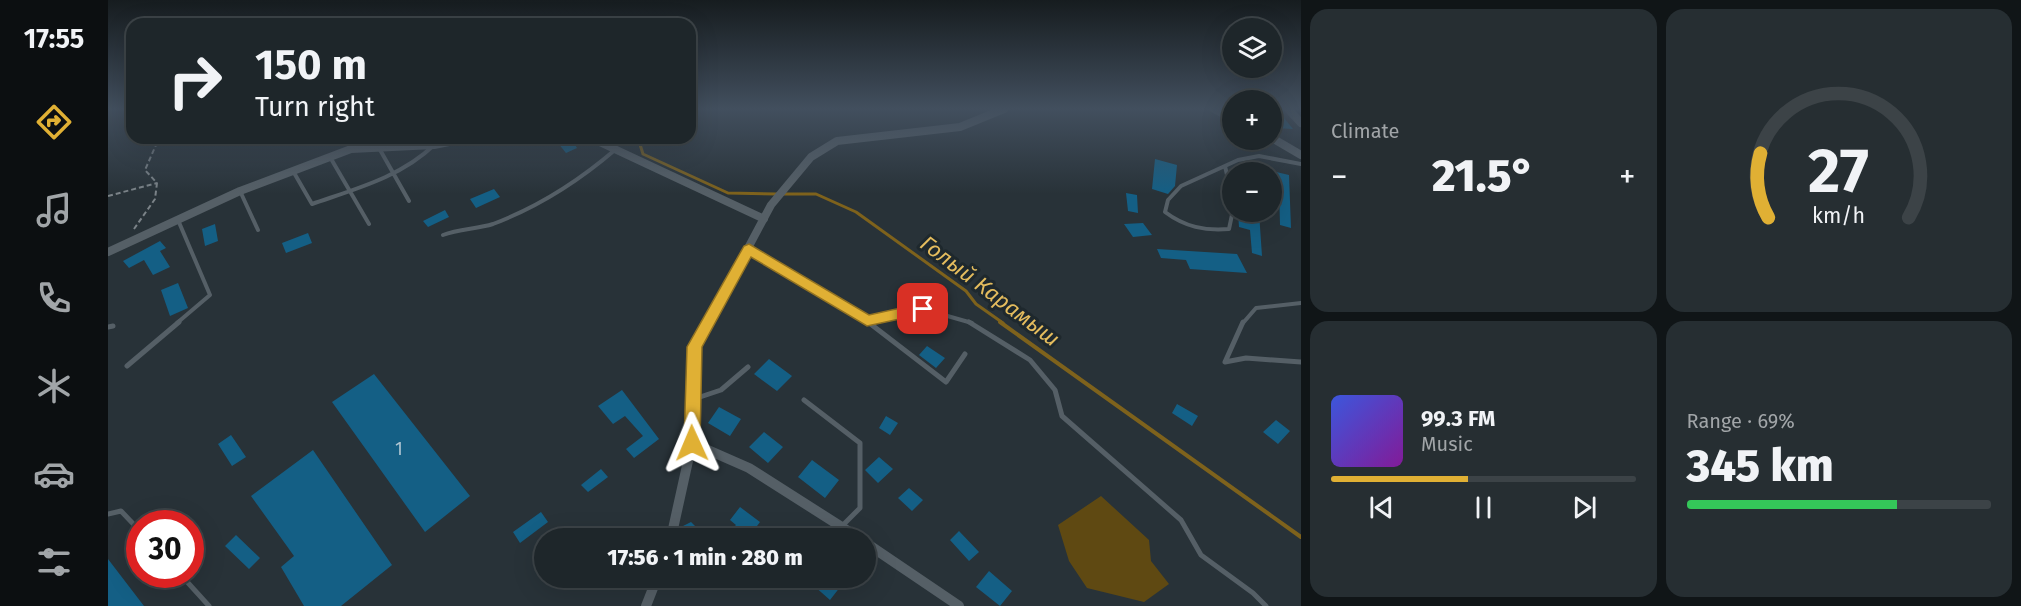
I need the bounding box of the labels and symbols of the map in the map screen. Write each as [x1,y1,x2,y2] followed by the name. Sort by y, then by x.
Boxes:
[915,230,1065,352] water label: Голый Карамыш
[897,283,948,334] pin
[660,411,724,475] position arrow
[395,438,403,460] house number: 1
[126,510,204,588] speed limit sign: 30

